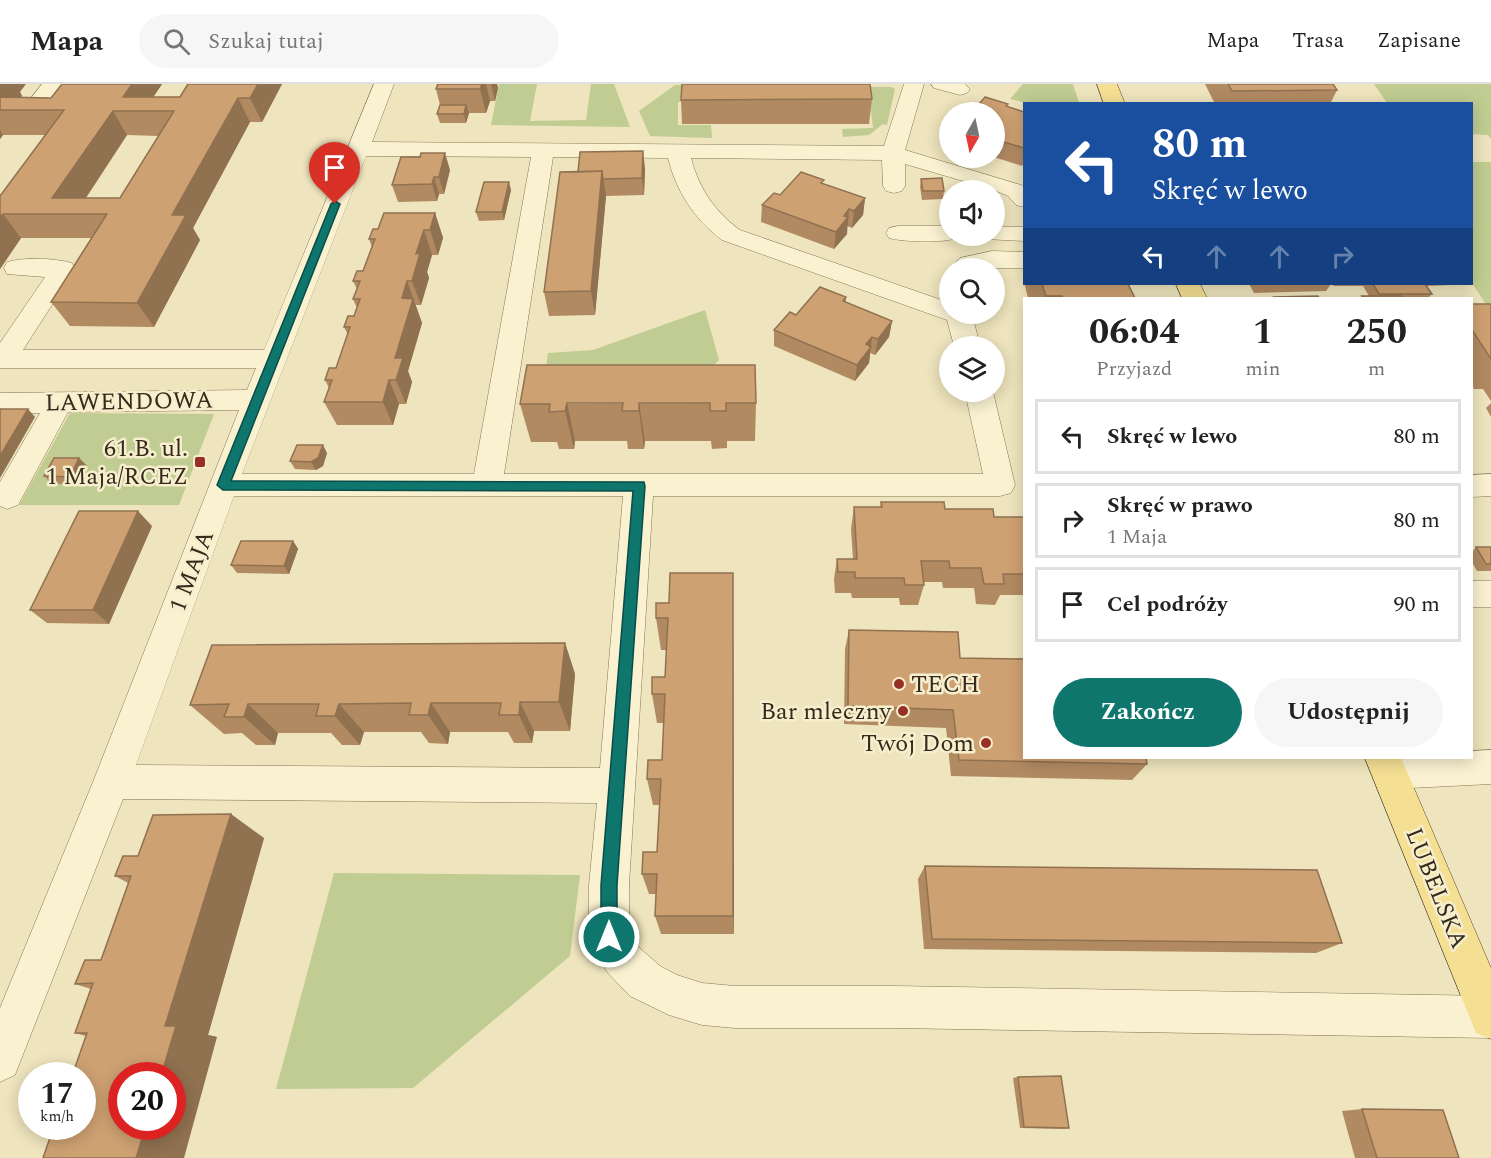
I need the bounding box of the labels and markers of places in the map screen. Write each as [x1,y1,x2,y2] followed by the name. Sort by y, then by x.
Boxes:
[309,142,360,204] pin
[46,431,188,495] place label: 61.B. ul. 1 Maja/RCEZ
[193,455,207,469] marker: 61.B. ul. 1 Maja/RCEZ
[911,667,980,703] place label: TECH
[892,677,906,691] marker: TECH
[760,694,892,730] place label: Bar mleczny
[896,704,910,718] marker: Bar mleczny
[861,726,974,762] place label: Twój Dom
[979,736,993,750] marker: Twój Dom

